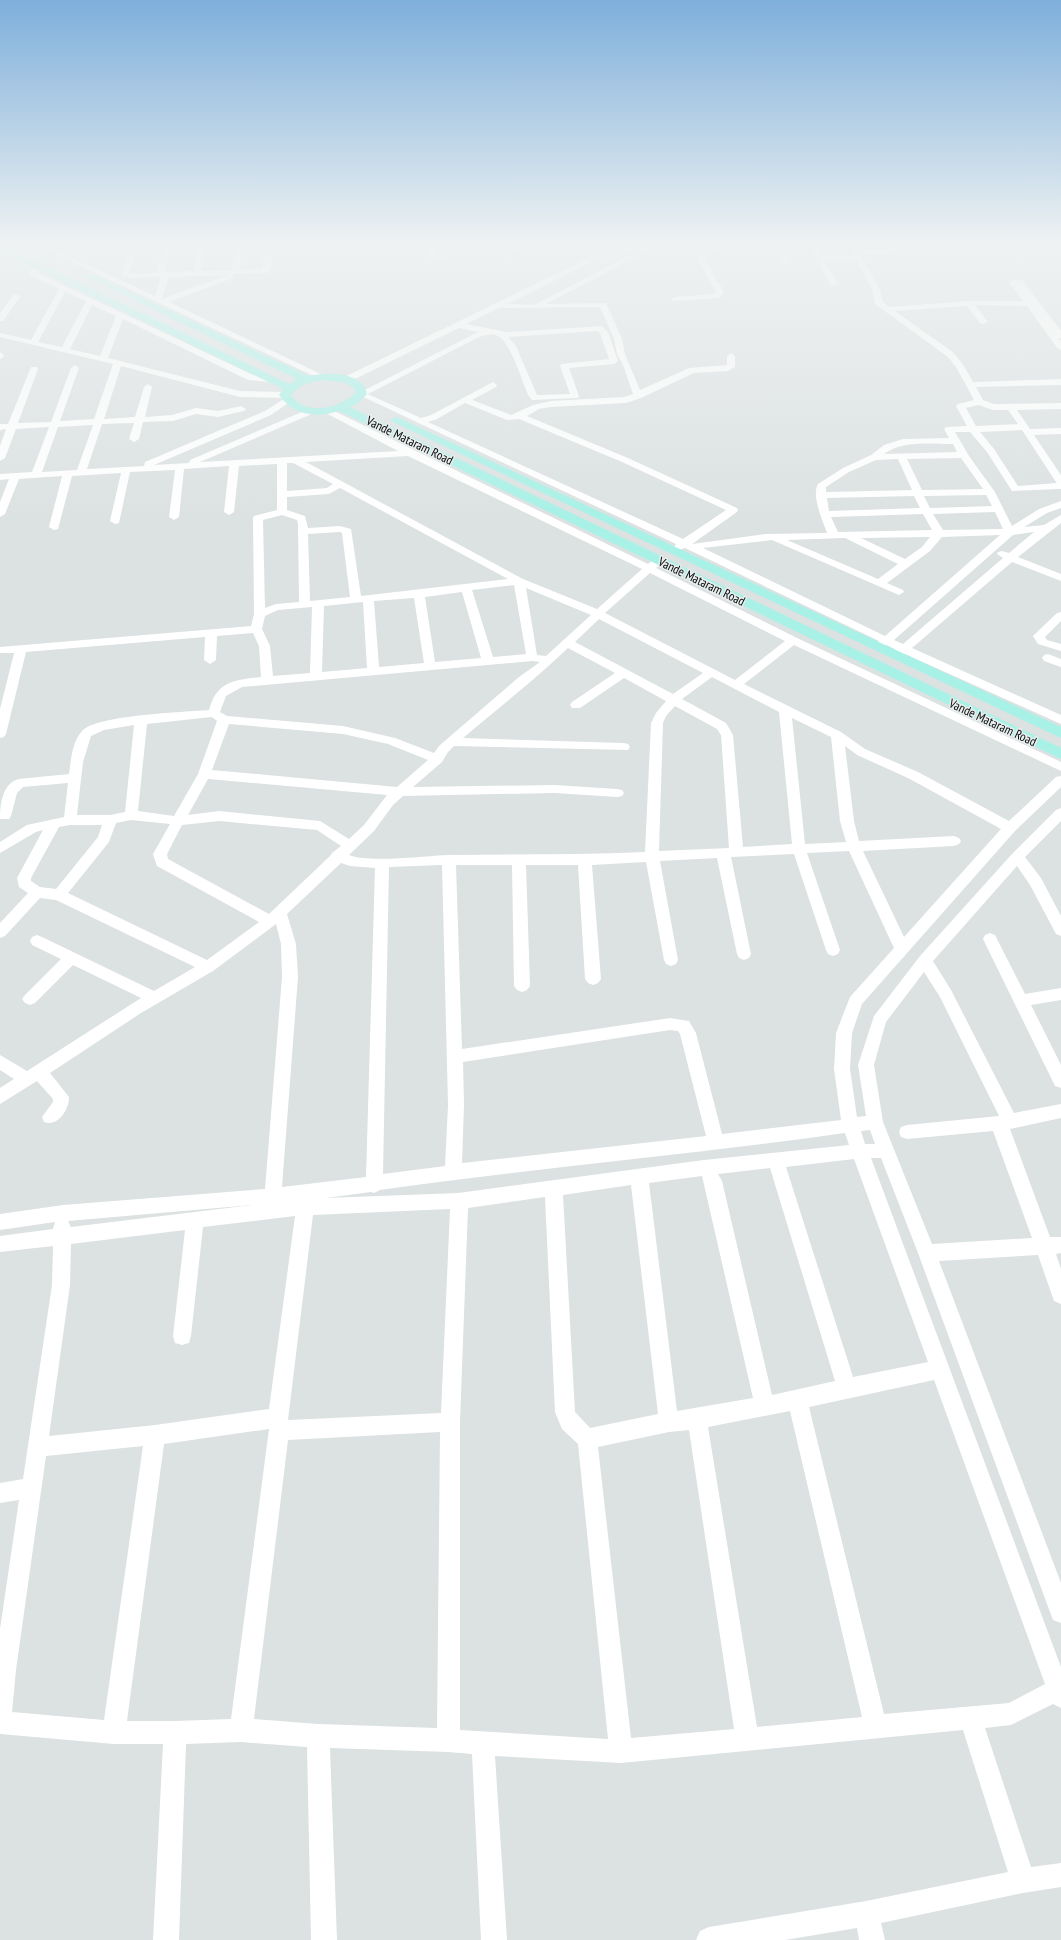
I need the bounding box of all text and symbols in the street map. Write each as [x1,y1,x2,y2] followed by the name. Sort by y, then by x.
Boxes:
[363,412,456,469] street label: Vande Mataram Road
[655,553,748,610] street label: Vande Mataram Road
[945,694,1039,750] street label: Vande Mataram Road

